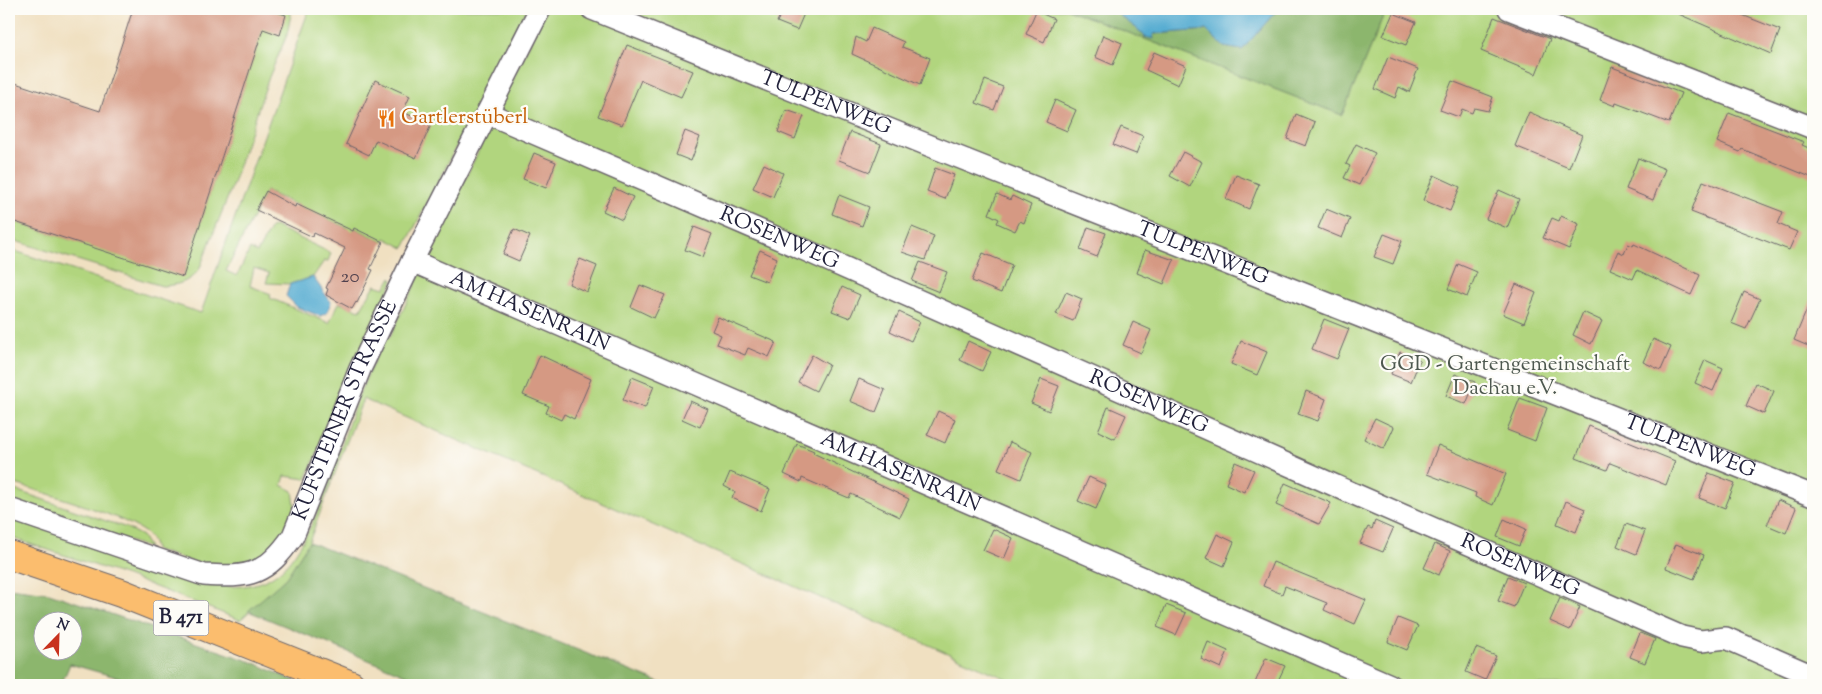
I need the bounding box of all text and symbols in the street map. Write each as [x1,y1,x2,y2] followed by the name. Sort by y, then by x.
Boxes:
[756,64,896,144] street label: TULPENWEG
[401,103,528,133] place label: Gartlerstüberl
[377,108,397,128] restaurant icon: Gartlerstüberl
[715,200,844,278] street label: ROSENWEG
[1133,214,1273,294] street label: TULPENWEG
[341,264,359,291] house number: 20
[445,264,615,360] street label: AM HASENRAIN
[286,295,406,525] street label: KUFSTEINER STRASSE
[1380,350,1630,404] park label: GGD - Gartengemeinschaft Dachau e.V.
[1084,363,1213,442] street label: ROSENWEG
[1620,408,1760,487] street label: TULPENWEG
[815,425,985,521] street label: AM HASENRAIN
[1455,527,1584,606] street label: ROSENWEG
[154,600,208,636] road number: B 471
[32,612,82,662] north arrow
[53,614,71,637] text: N

